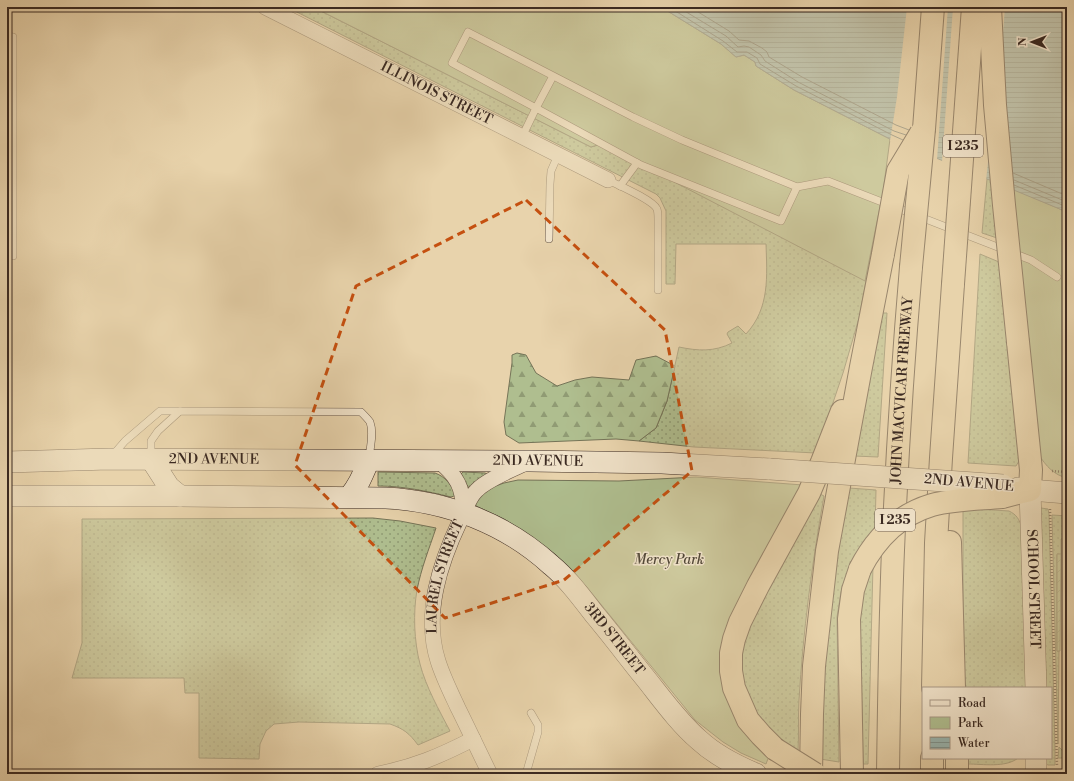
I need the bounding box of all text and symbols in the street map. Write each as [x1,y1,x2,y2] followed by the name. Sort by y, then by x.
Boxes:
[1012,22,1052,62] north arrow
[1016,37,1030,46] text: N
[377,58,496,129] street label: ILLINOIS STREET
[943,135,983,157] road number: I 235
[887,295,918,486] street label: JOHN MACVICAR FREEWAY
[169,450,259,469] street label: 2ND AVENUE
[493,452,583,471] street label: 2ND AVENUE
[923,470,1015,496] street label: 2ND AVENUE
[875,509,915,531] road number: I 235
[423,517,468,634] street label: LAUREL STREET
[1022,529,1044,649] street label: SCHOOL STREET
[634,551,704,569] park label: Mercy Park
[580,599,649,679] street label: 3RD STREET
[922,687,1052,759] legend
[958,696,986,711] text: Road
[958,716,984,731] text: Park
[957,736,990,751] text: Water

